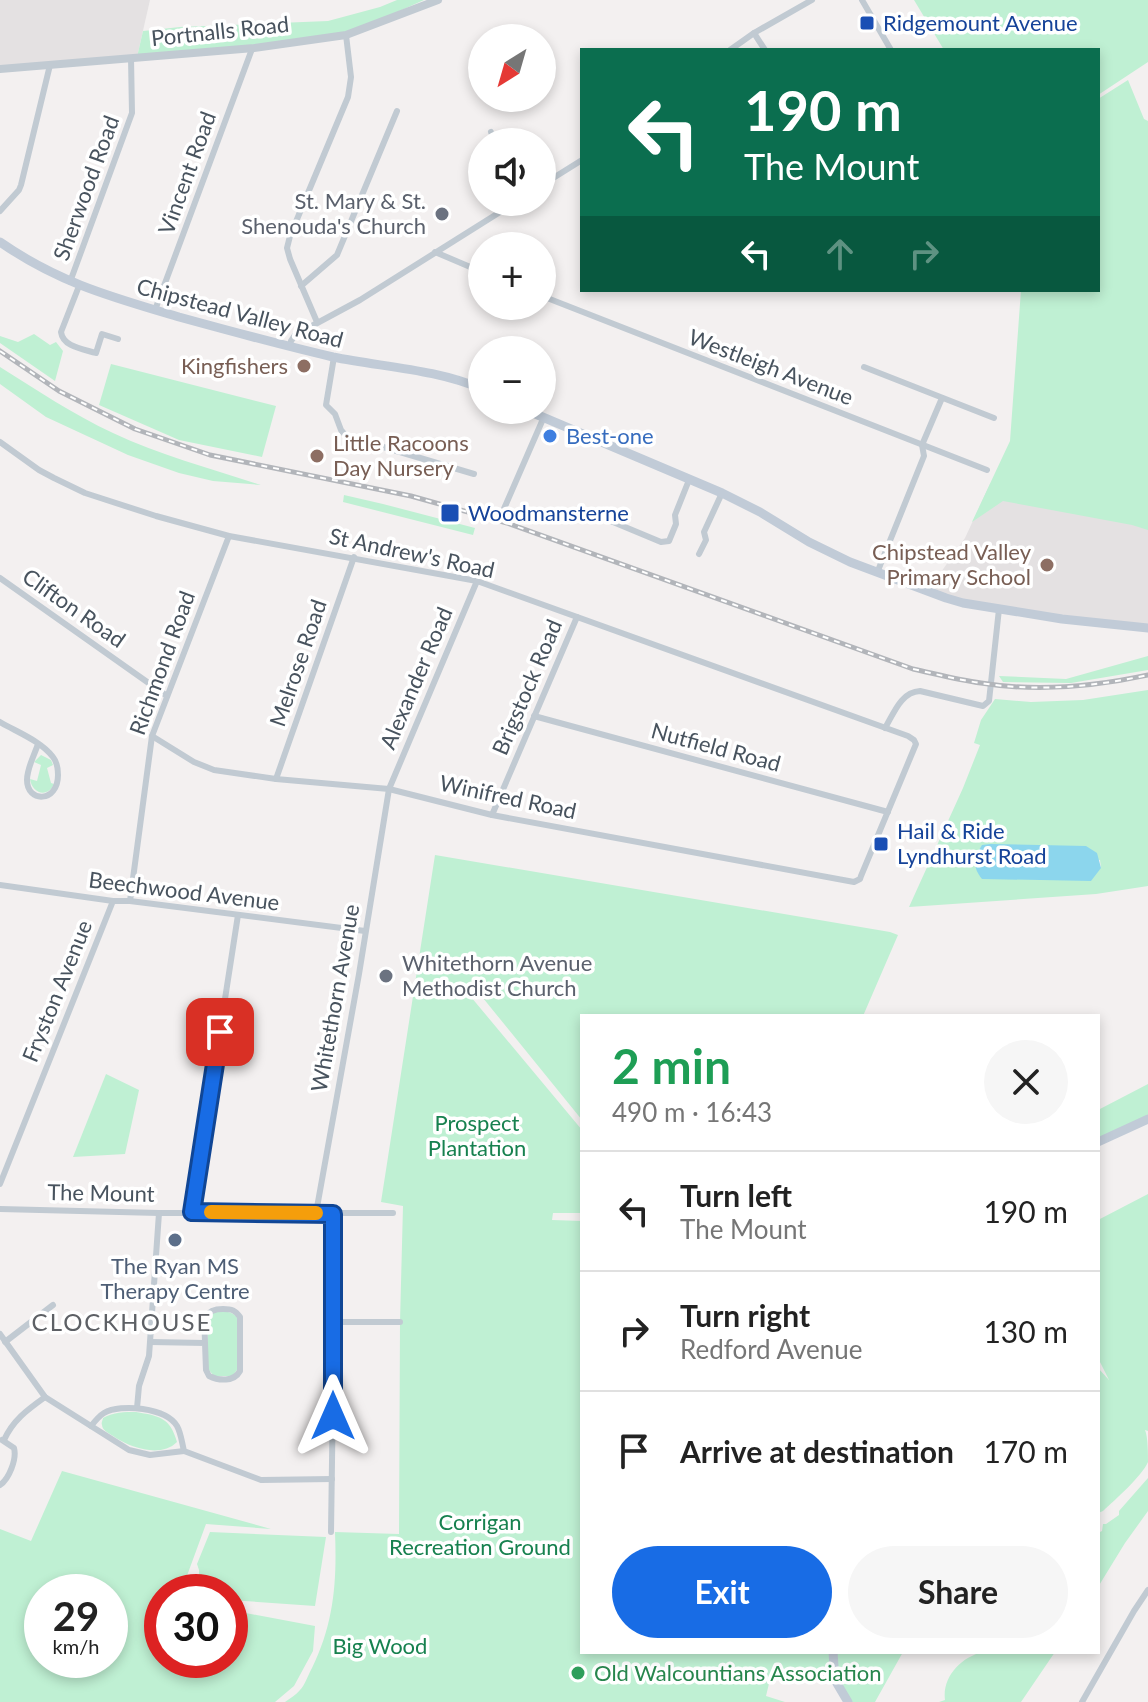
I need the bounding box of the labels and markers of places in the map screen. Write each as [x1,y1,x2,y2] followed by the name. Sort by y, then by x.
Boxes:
[883,9,1078,36] place label: Ridgemount Avenue
[858,14,876,32] marker: Ridgemount Avenue
[241,187,426,239] place label: St. Mary & St. Shenouda's Church
[433,205,451,223] marker: St. Mary & St. Shenouda's Church
[181,352,288,379] place label: Kingfishers
[295,357,313,375] marker: Kingfishers
[566,422,654,449] place label: Best-one
[541,427,559,445] marker: Best-one
[333,429,469,481] place label: Little Racoons Day Nursery
[308,447,326,465] marker: Little Racoons Day Nursery
[468,499,629,526] place label: Woodmansterne
[439,502,461,524] marker: Woodmansterne
[872,538,1032,590] place label: Chipstead Valley Primary School
[1038,556,1056,574] marker: Chipstead Valley Primary School
[897,817,1047,869] place label: Hail & Ride Lyndhurst Road
[872,835,890,853] marker: Hail & Ride Lyndhurst Road
[402,949,592,1001] place label: Whitethorn Avenue Methodist Church
[377,967,395,985] marker: Whitethorn Avenue Methodist Church
[186,998,254,1066] pin
[166,1231,184,1249] marker: The Ryan MS Therapy Centre
[100,1252,250,1304] place label: The Ryan MS Therapy Centre
[594,1659,882,1686] place label: Old Walcountians Association
[569,1664,587,1682] marker: Old Walcountians Association

